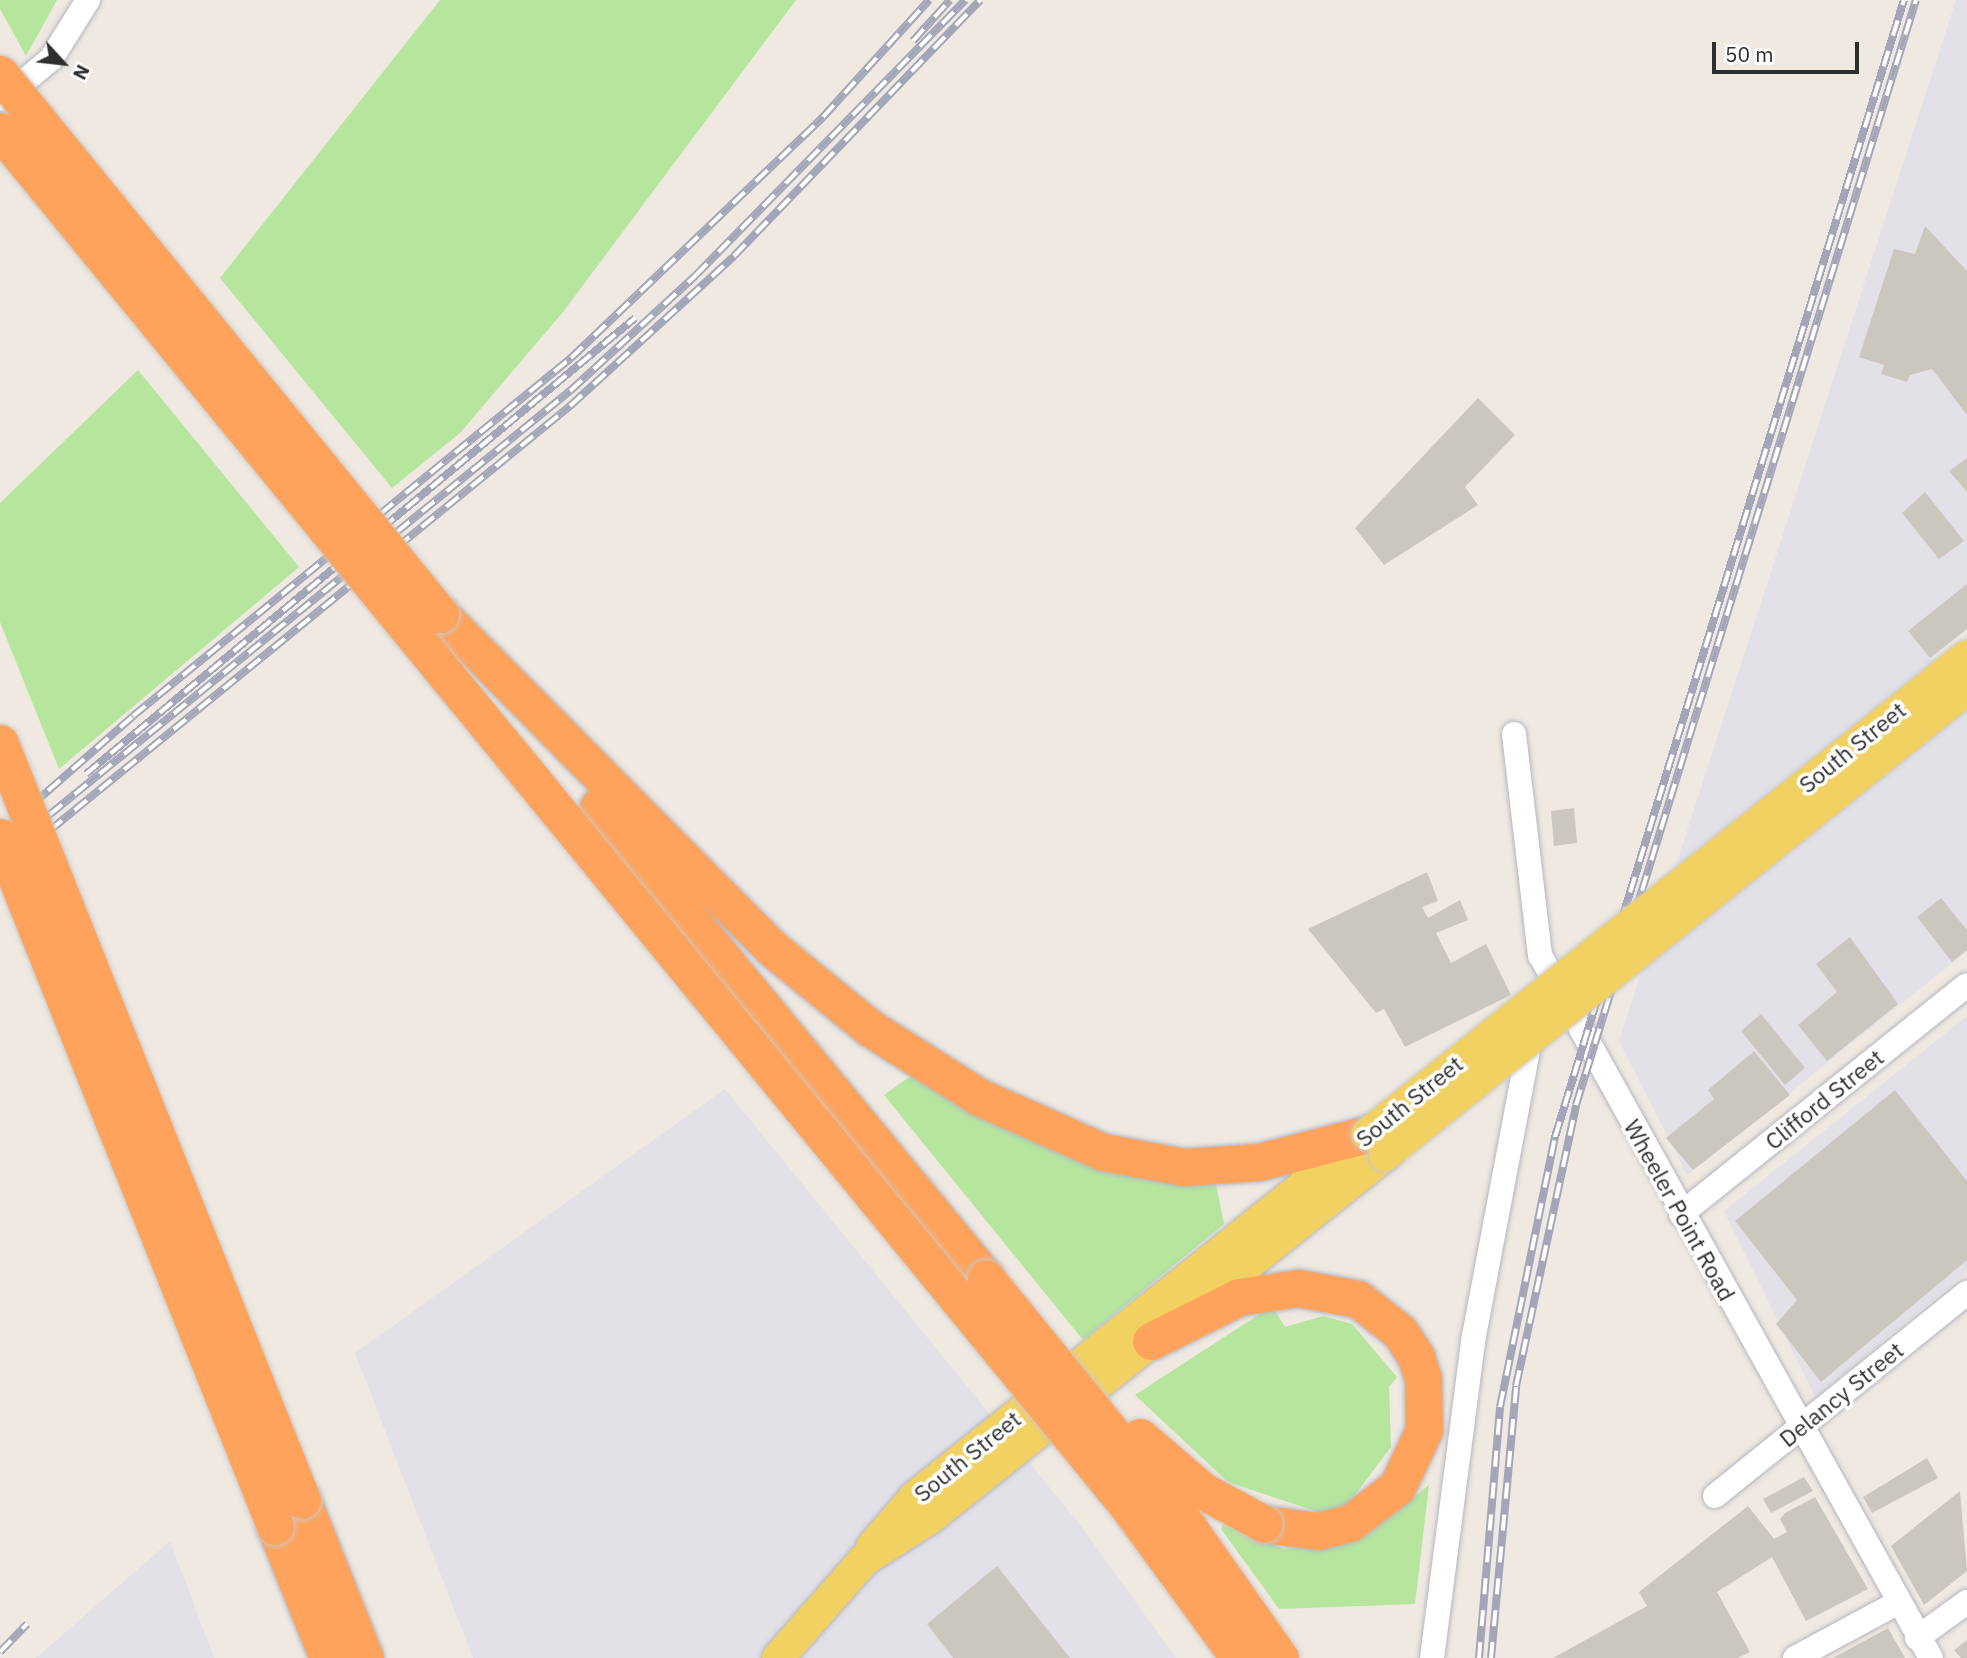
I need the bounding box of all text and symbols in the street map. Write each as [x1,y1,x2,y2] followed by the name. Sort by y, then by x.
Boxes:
[28,28,98,98] north arrow
[1715,28,1862,72] scale bar
[1725,40,1774,68] text: 50 m
[68,61,96,84] text: N
[1793,696,1911,798] street label: South Street
[1759,1043,1889,1155] street label: Clifford Street
[1350,1050,1468,1152] street label: South Street
[1619,1114,1741,1306] street label: Wheeler Point Road
[1774,1336,1908,1452] street label: Delancy Street
[908,1405,1026,1507] street label: South Street

